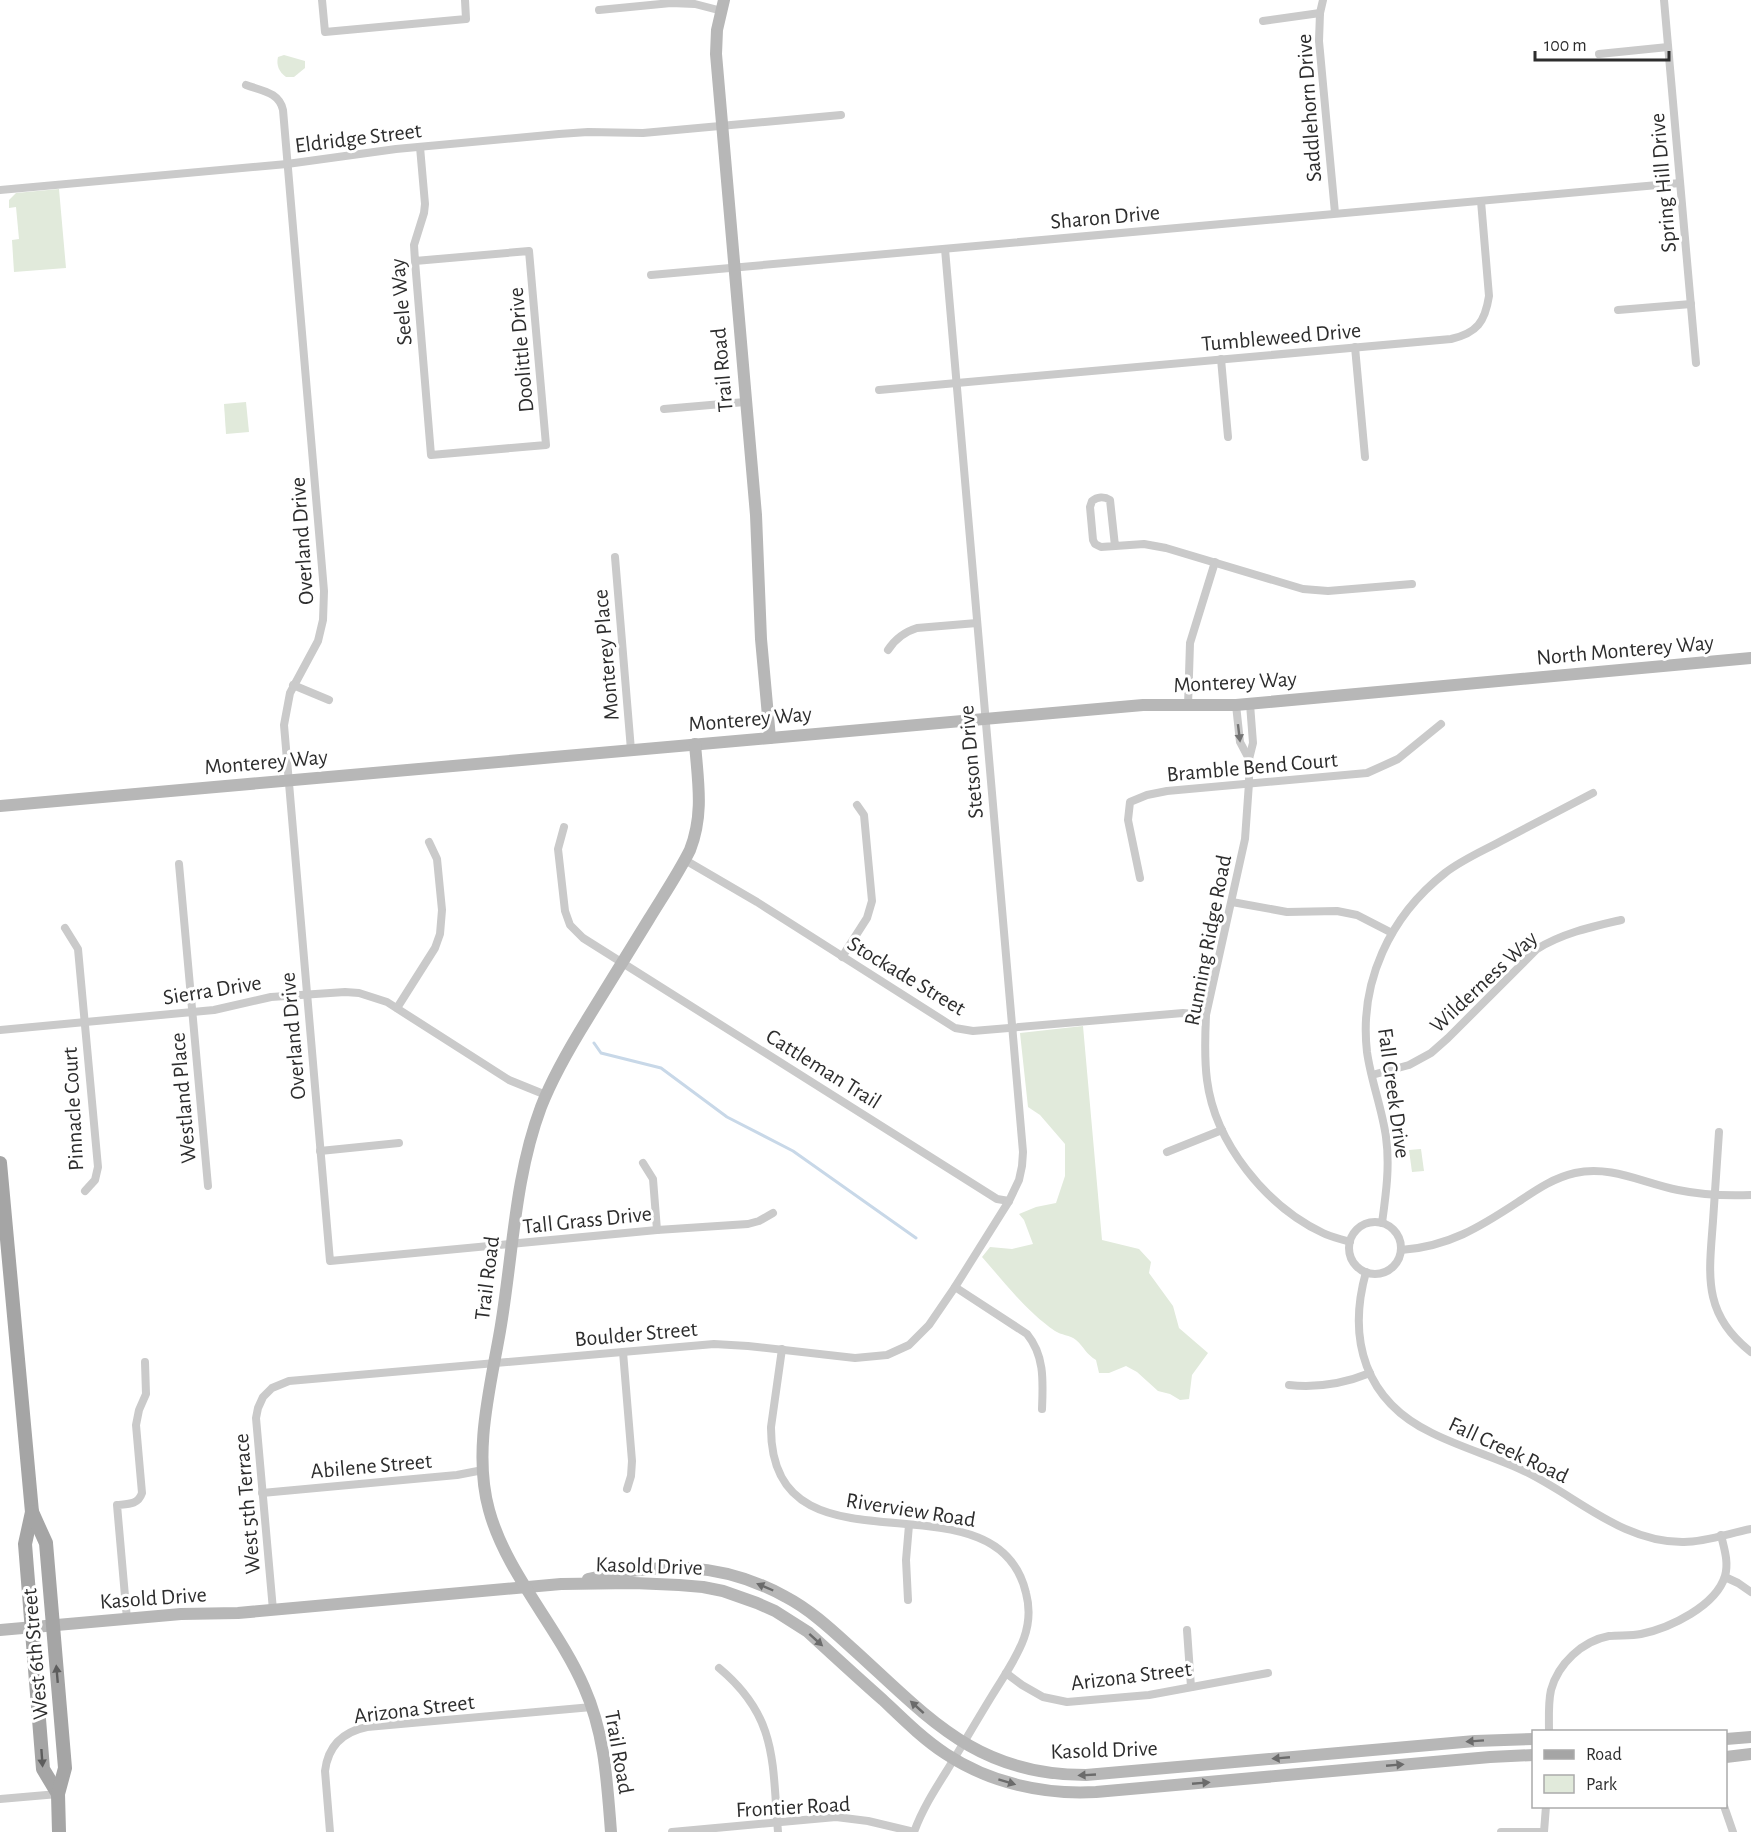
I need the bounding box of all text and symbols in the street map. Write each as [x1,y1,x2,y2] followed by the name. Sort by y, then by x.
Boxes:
[1535,24,1668,62] scale bar
[1293,33,1325,183] street label: Saddlehorn Drive
[1544,37,1587,55] text: 100 m
[1646,112,1680,254] street label: Spring Hill Drive
[293,119,423,157] street label: Eldridge Street
[1049,201,1161,233] street label: Sharon Drive
[386,257,416,346] street label: Seele Way
[505,286,537,413] street label: Doolittle Drive
[1200,319,1362,355] street label: Tumbleweed Drive
[707,327,737,413] street label: Trail Road
[287,476,317,605] street label: Overland Drive
[589,588,623,721] street label: Monterey Place
[1535,631,1715,669] street label: North Monterey Way
[1173,668,1298,696] street label: Monterey Way
[688,703,813,735] street label: Monterey Way
[955,704,987,820] street label: Stetson Drive
[1235,724,1244,743] one-way arrow
[204,746,329,778] street label: Monterey Way
[1166,749,1339,785] street label: Bramble Bend Court
[1181,853,1235,1027] street label: Running Ridge Road
[1426,926,1542,1037] street label: Wilderness Way
[844,932,969,1020] street label: Stockade Street
[161,971,263,1009] street label: Sierra Drive
[276,971,310,1101] street label: Overland Drive
[762,1025,885,1113] street label: Cattleman Trail
[1374,1027,1414,1160] street label: Fall Creek Drive
[166,1032,200,1164] street label: Westland Place
[59,1046,87,1171] street label: Pinnacle Court
[522,1202,653,1238] street label: Tall Grass Drive
[471,1235,503,1321] street label: Trail Road
[574,1318,698,1350] street label: Boulder Street
[1445,1413,1572,1487] street label: Fall Creek Road
[230,1433,264,1575] street label: West 5th Terrace
[309,1450,433,1482] street label: Abilene Street
[844,1489,977,1531] street label: Riverview Road
[595,1553,703,1579] street label: Kasold Drive
[756,1582,774,1591] one-way arrow
[99,1583,207,1613] street label: Kasold Drive
[18,1587,52,1721] street label: West 6th Street
[808,1633,823,1646] one-way arrow
[1070,1658,1193,1694] street label: Arizona Street
[52,1665,62,1684] one-way arrow
[353,1691,476,1727] street label: Arizona Street
[910,1701,925,1714] one-way arrow
[601,1709,637,1796] street label: Trail Road
[1532,1730,1727,1808] legend
[1466,1736,1485,1746] one-way arrow
[1050,1737,1158,1763] street label: Kasold Drive
[1586,1746,1622,1764] text: Road
[38,1749,47,1768] one-way arrow
[1271,1753,1290,1763] one-way arrow
[1385,1760,1404,1770] one-way arrow
[1077,1770,1096,1779] one-way arrow
[1586,1776,1618,1794] text: Park
[998,1778,1016,1787] one-way arrow
[1191,1778,1210,1787] one-way arrow
[735,1793,851,1821] street label: Frontier Road

